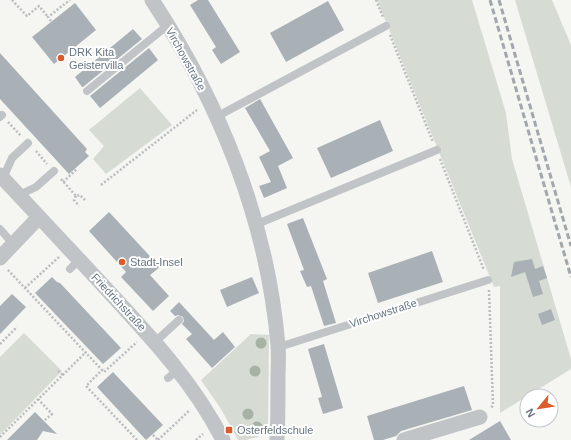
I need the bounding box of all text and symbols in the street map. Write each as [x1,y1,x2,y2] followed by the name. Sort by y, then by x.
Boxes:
[164,25,208,93] street label: Virchowstraße
[69,46,124,71] place label: DRK Kita Geistervilla
[56,53,66,63] marker: DRK Kita Geistervilla
[130,256,183,268] place label: Stadt-Insel
[117,257,127,267] marker: Stadt-Insel
[89,271,149,333] street label: Friedrichstraße
[348,296,418,330] street label: Virchowstraße
[519,388,559,428] north arrow
[523,407,538,419] text: N
[237,424,313,436] place label: Osterfeldschule
[224,425,234,435] marker: Osterfeldschule

